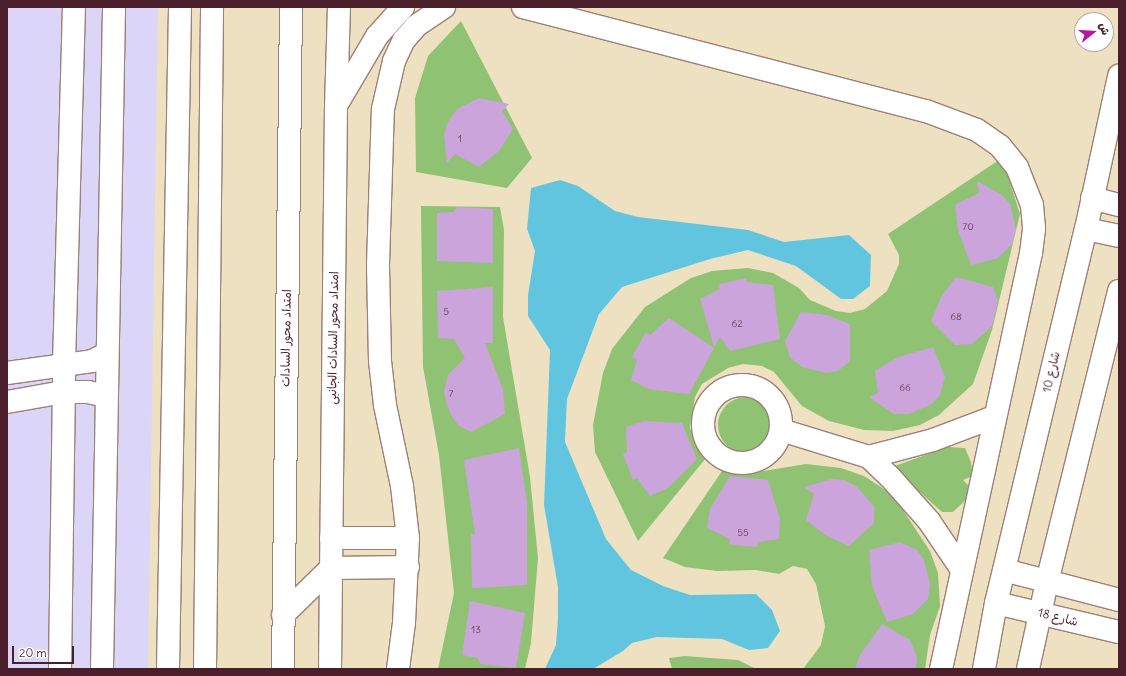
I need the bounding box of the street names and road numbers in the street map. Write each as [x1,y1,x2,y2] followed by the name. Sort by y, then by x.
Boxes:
[325,271,341,405] street label: امتداد محور السادات الجانبى
[278,289,294,387] street label: امتداد محور السادات
[1039,350,1063,394] street label: شارع 10
[1037,605,1079,629] street label: شارع 18

